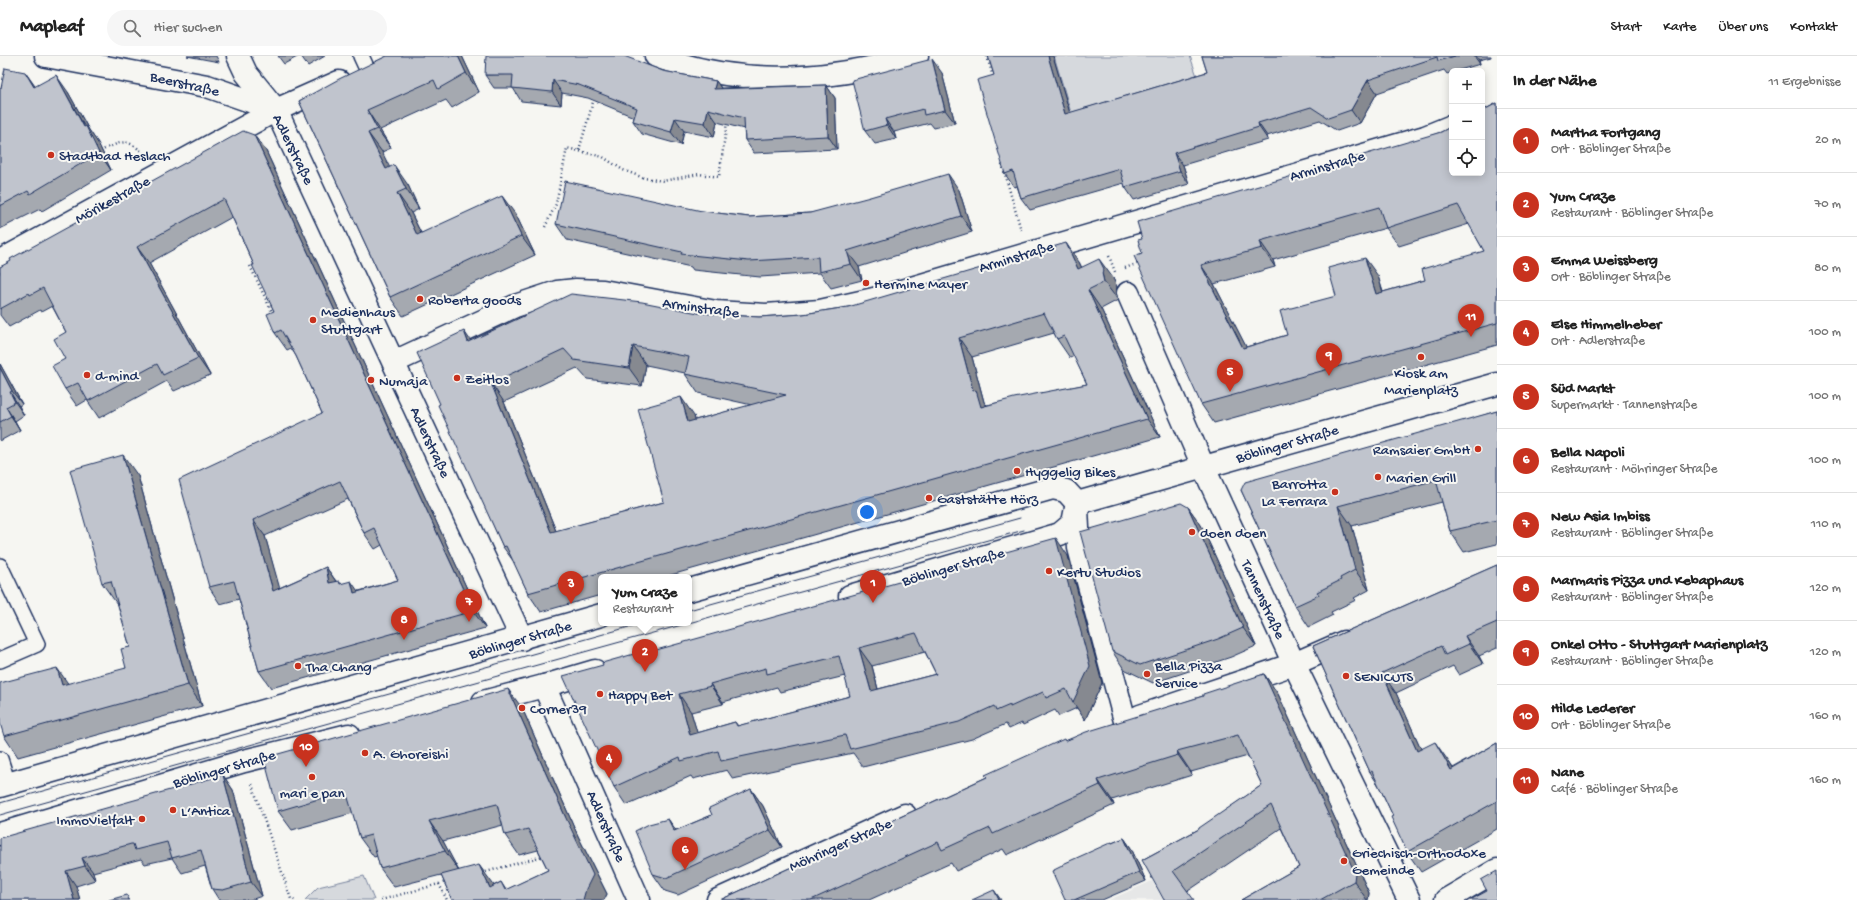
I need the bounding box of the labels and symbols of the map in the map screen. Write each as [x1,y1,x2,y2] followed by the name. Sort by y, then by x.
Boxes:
[147,68,221,102] street label: Beerstraße
[267,112,317,188] street label: Adlerstraße
[59,148,171,166] place label: Stadtbad Heslach
[1288,148,1367,186] street label: Arminstraße
[46,150,56,160] marker: Stadtbad Heslach
[72,173,154,229] street label: Mörikestraße
[977,238,1056,278] street label: Arminstraße
[874,276,969,294] place label: Hermine Mayer
[861,278,871,288] marker: Hermine Mayer
[428,292,522,310] place label: Roberta goods
[415,294,425,304] marker: Roberta goods
[661,295,741,323] street label: Arminstraße
[321,304,395,339] place label: Medienhaus Stuttgart
[1458,304,1484,337] pin: 11
[308,315,318,325] marker: Medienhaus Stuttgart
[1316,343,1342,376] pin: 9
[1416,352,1426,362] marker: Kiosk am Marienplatz
[1217,359,1243,392] pin: 5
[1384,365,1458,400] place label: Kiosk am Marienplatz
[95,368,140,386] place label: d-mind
[82,370,92,380] marker: d-mind
[465,371,509,389] place label: Zeitlos
[379,373,428,391] place label: Numaja
[452,373,462,383] marker: Zeitlos
[366,375,376,385] marker: Numaja
[405,405,454,481] street label: Adlerstraße
[1233,422,1341,468] street label: Böblinger Straße
[1373,442,1470,460] place label: Ramsaier GmbH
[1473,444,1483,454] marker: Ramsaier GmbH
[1025,464,1116,482] place label: Hyggelig Bikes
[1012,466,1022,476] marker: Hyggelig Bikes
[1386,470,1456,488] place label: Marien Grill
[1373,472,1383,482] marker: Marien Grill
[1262,476,1328,511] place label: Barrotta La Ferrara
[1330,487,1340,497] marker: Barrotta La Ferrara
[937,491,1039,509] place label: Gaststätte Hörz
[924,493,934,503] marker: Gaststätte Hörz
[857,502,877,522] your location
[1200,525,1266,543] place label: doen doen
[1187,527,1197,537] marker: doen doen
[899,545,1007,591] street label: Böblinger Straße
[1236,556,1288,643] street label: Tannenstraße
[1057,564,1141,582] place label: Kertu Studios
[1044,566,1054,576] marker: Kertu Studios
[860,570,886,603] pin: 1
[558,571,584,604] pin: 3
[456,589,482,622] pin: 7
[391,607,417,640] pin: 8
[466,618,574,664] street label: Böblinger Straße
[632,639,658,672] pin: 2
[1154,658,1223,693] place label: Bella Pizza Service
[305,659,372,677] place label: Tha Chang
[293,661,303,671] marker: Tha Chang
[1142,669,1152,679] marker: Bella Pizza Service
[1354,669,1413,687] place label: SENICUTS
[1341,671,1351,681] marker: SENICUTS
[608,687,674,705] place label: Happy Bet
[595,689,605,699] marker: Happy Bet
[530,701,587,719] place label: Corner39
[517,703,527,713] marker: Corner39
[293,734,319,767] pin: 10
[596,745,622,778] pin: 4
[373,746,449,764] place label: A. Ghoreishi
[170,747,278,793] street label: Böblinger Straße
[360,748,370,758] marker: A. Ghoreishi
[307,772,317,782] marker: mari e pan
[279,785,345,803] place label: mari e pan
[581,788,629,865] street label: Adlerstraße
[181,803,231,821] place label: L‘Antica
[168,805,178,815] marker: L‘Antica
[56,812,136,830] place label: ImmoVielfalt
[137,814,147,824] marker: ImmoVielfalt
[787,815,895,877] street label: Möhringer Straße
[672,837,698,870] pin: 6
[1352,845,1486,880] place label: Griechisch-Orthodoxe Gemeinde
[1339,856,1349,866] marker: Griechisch-Orthodoxe Gemeinde

